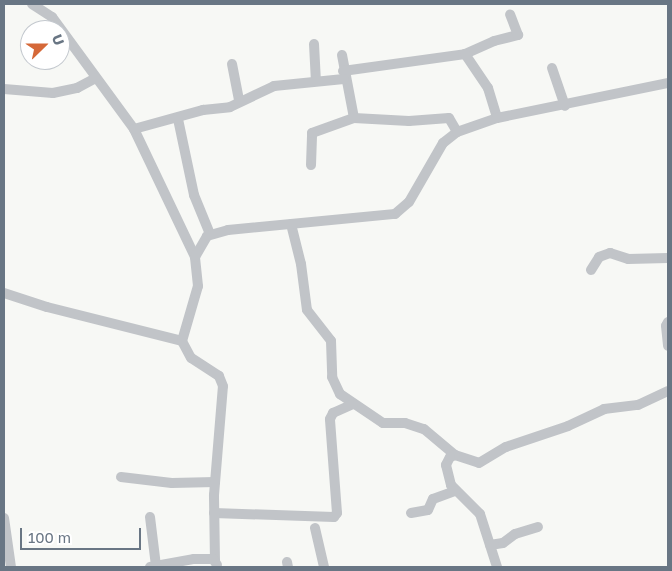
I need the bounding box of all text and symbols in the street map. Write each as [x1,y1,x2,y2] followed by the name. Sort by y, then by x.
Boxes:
[20,20,70,70] north arrow
[49,32,68,47] text: U
[22,518,144,550] scale bar
[28,528,71,546] text: 100 m

